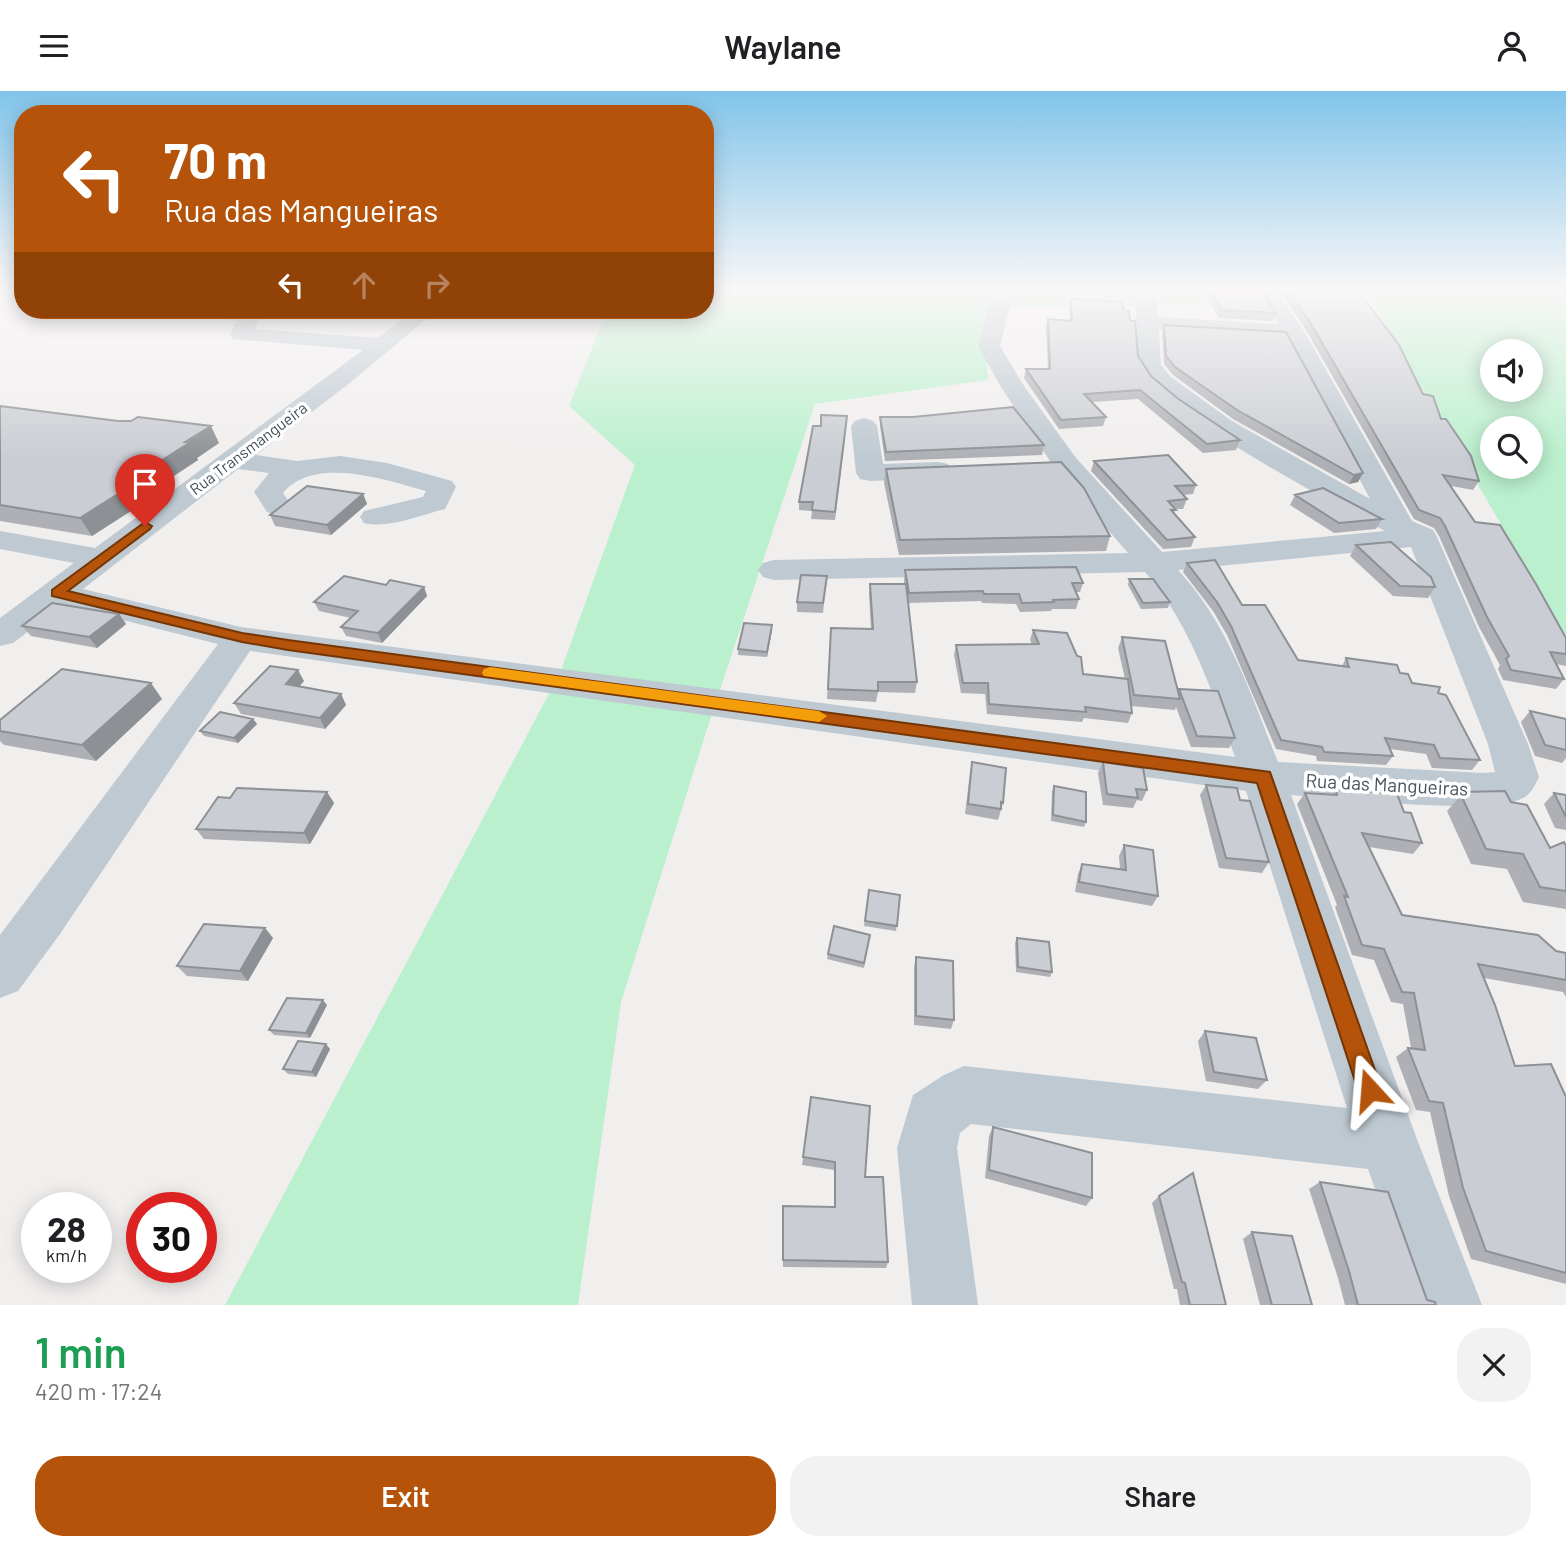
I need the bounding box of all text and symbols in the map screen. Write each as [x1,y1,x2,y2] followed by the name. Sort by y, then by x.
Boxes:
[35,27,73,65] icon: menu
[724,27,842,65] text: Waylane
[1493,27,1531,65] icon: person
[164,130,267,189] text: 70 m
[49,133,140,224] icon: left
[164,190,438,228] text: Rua das Mangueiras
[272,266,310,304] icon: left
[345,266,383,304] icon: ahead
[418,266,456,304] icon: right
[1480,339,1543,479] map controls
[1480,339,1543,402] button: sound
[186,398,310,498] street label: Rua Transmangueira
[1480,416,1543,479] button: search
[115,454,175,526] pin
[126,465,164,503] icon: arrive
[1305,768,1469,800] street label: Rua das Mangueiras
[1333,1053,1407,1127] position arrow
[126,1192,217,1283] speed limit sign: 30
[47,1207,86,1249] text: 28
[46,1244,87,1266] text: km/h
[35,1326,127,1376] text: 1 min
[1457,1328,1531,1402] button: close
[35,1377,162,1405] text: 420 m · 17:24
[35,1456,776,1536] button: Exit
[790,1456,1531,1536] button: Share

